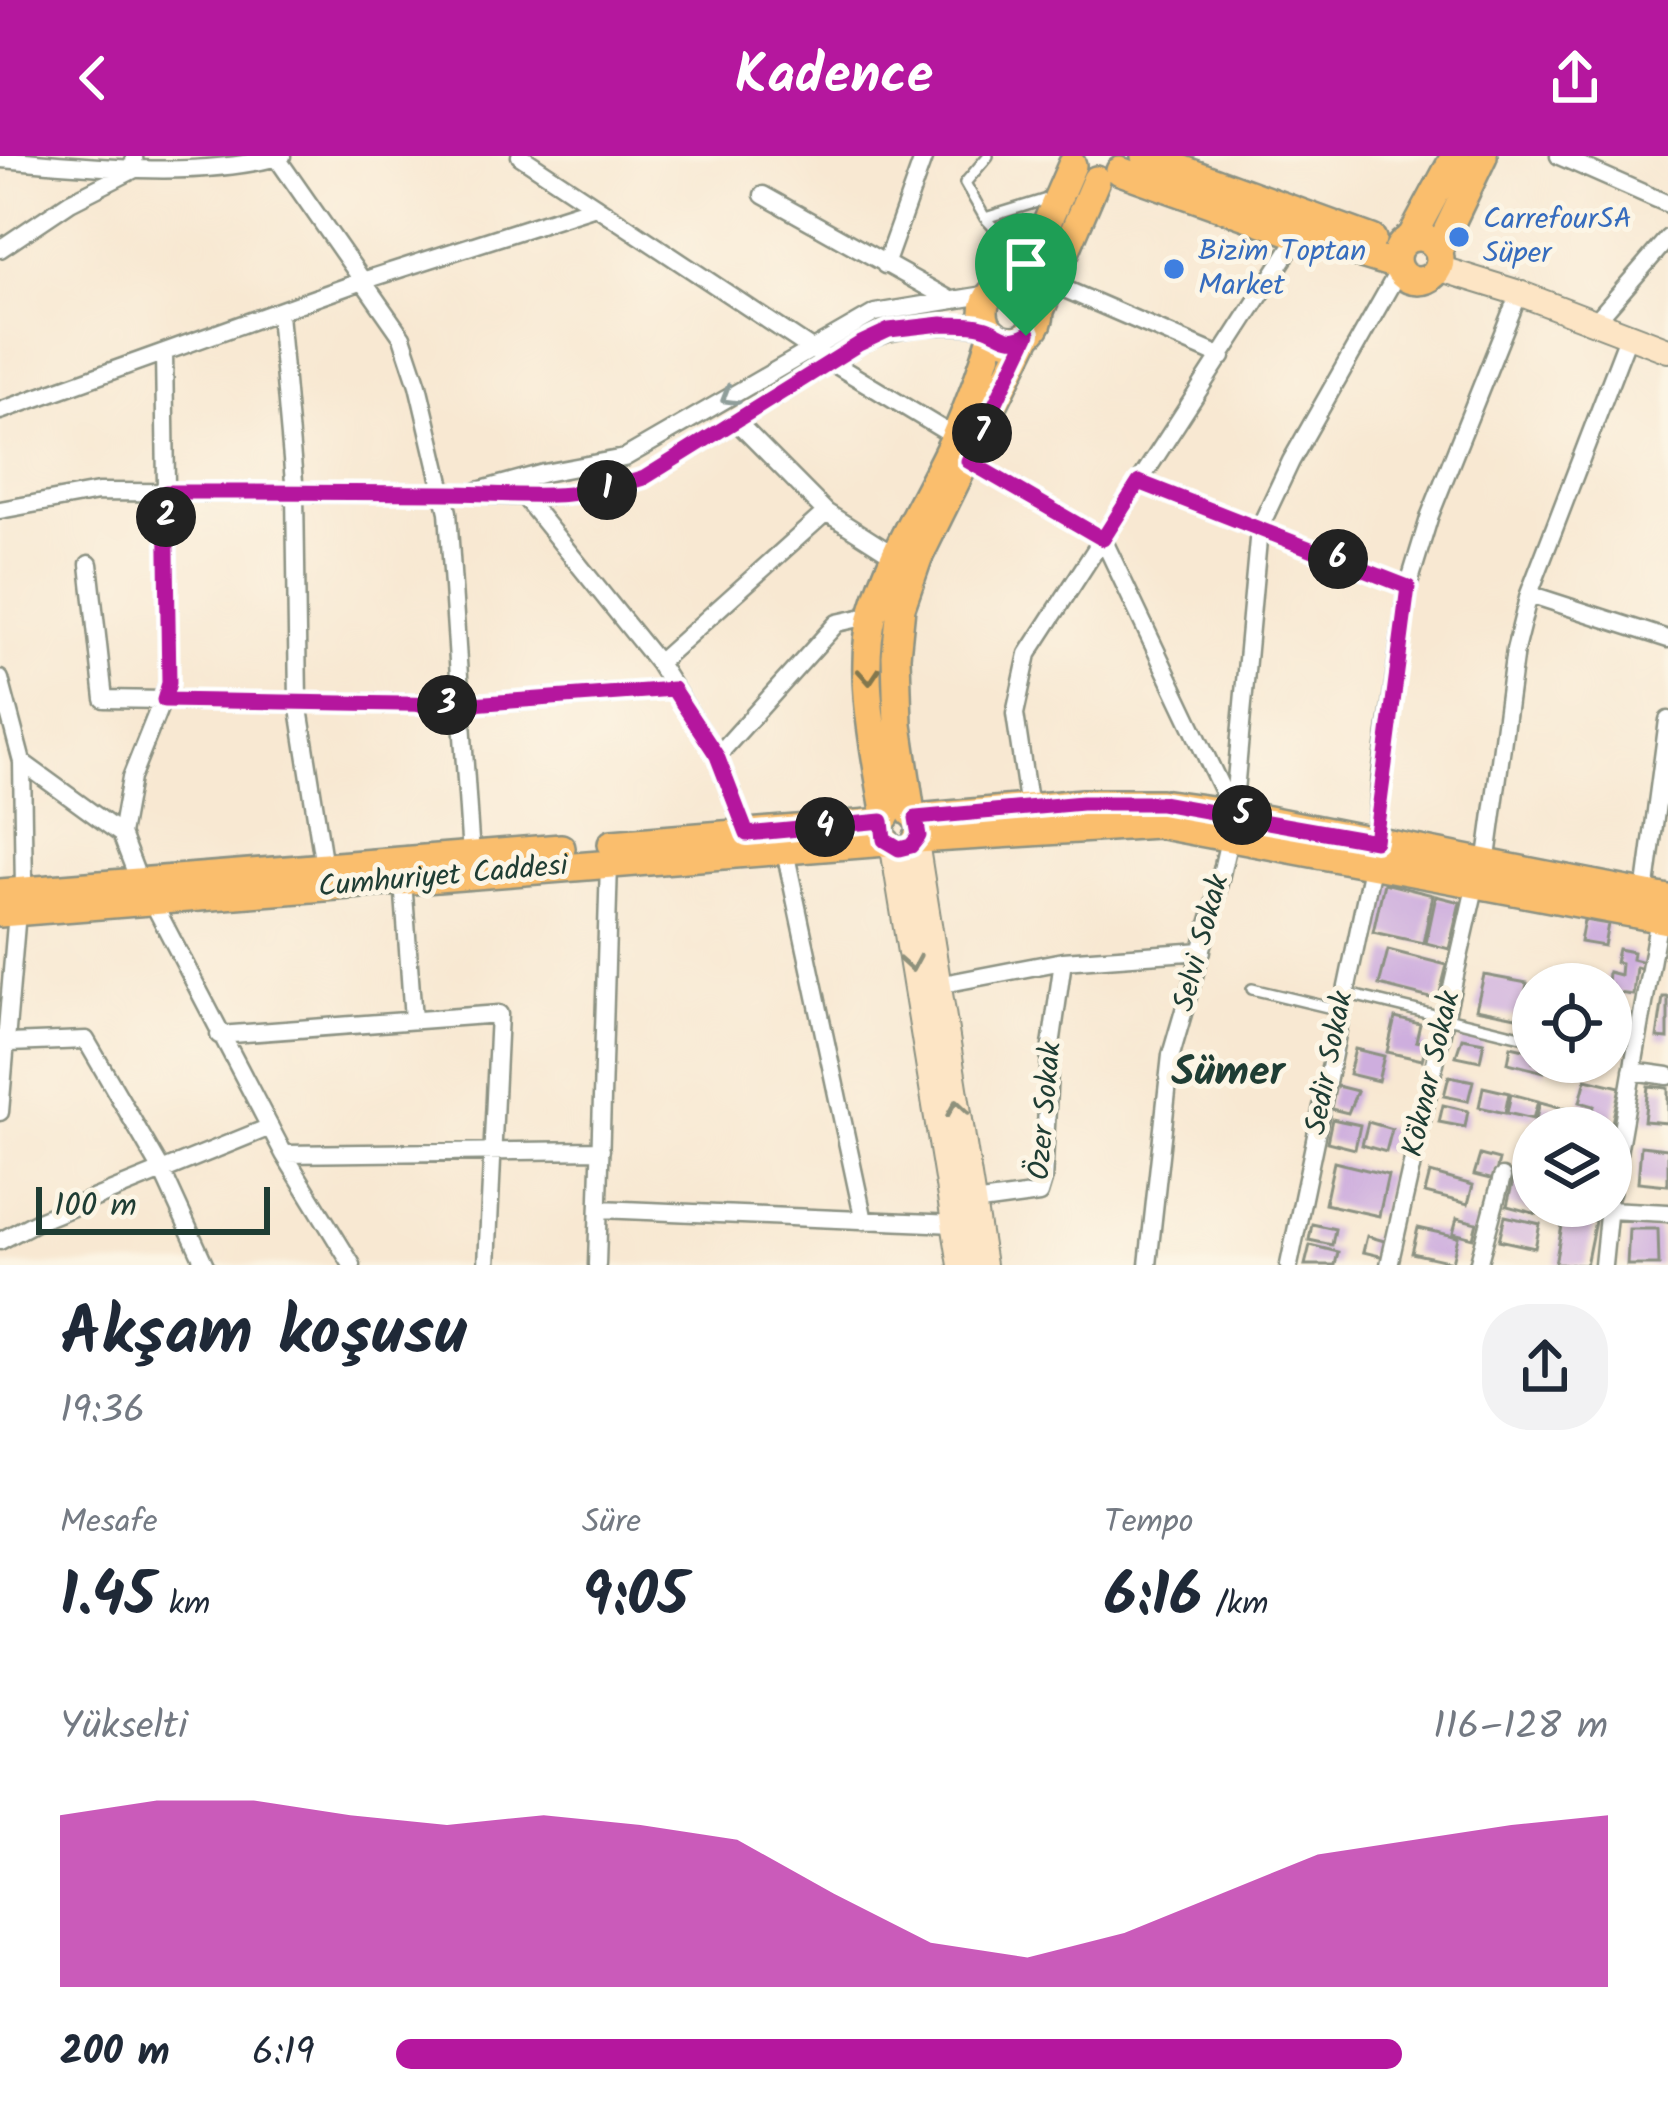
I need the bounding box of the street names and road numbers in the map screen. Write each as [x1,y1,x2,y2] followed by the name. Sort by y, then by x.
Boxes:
[316,842,572,912] street label: Cumhuriyet Caddesi
[1161,868,1244,1017] street label: Selvi Sokak
[1390,985,1475,1162] street label: Köknar Sokak
[1293,986,1368,1139] street label: Sedir Sokak
[1016,1039,1076,1182] street label: Özer Sokak

